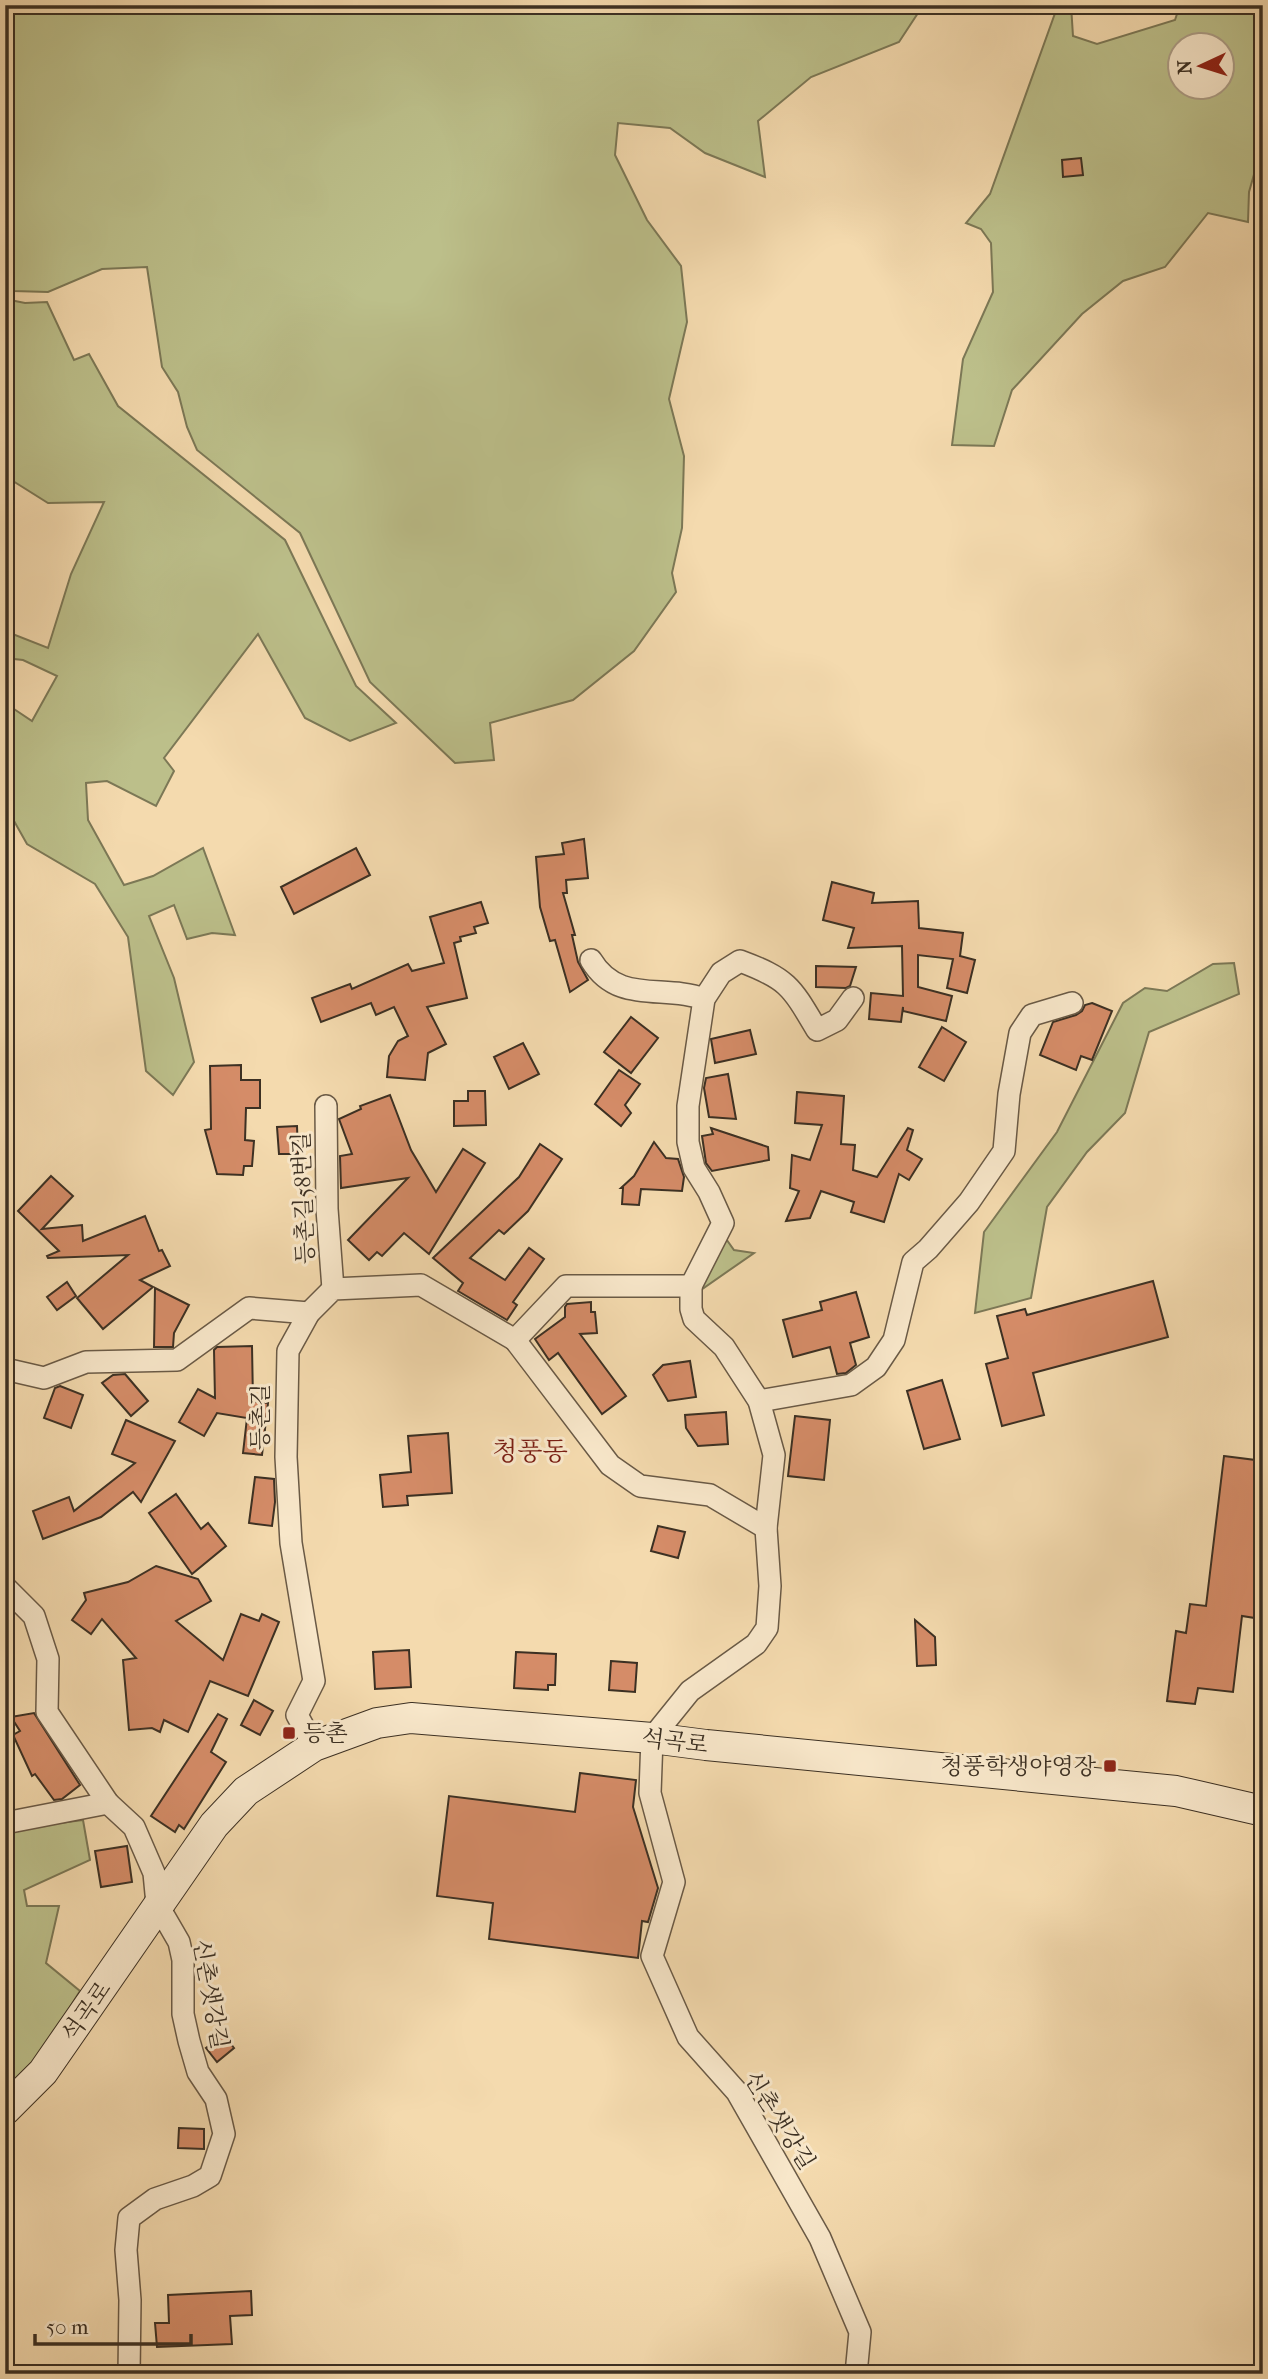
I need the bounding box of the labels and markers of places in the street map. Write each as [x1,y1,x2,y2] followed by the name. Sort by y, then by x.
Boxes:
[303,1720,348,1747] place label: 등촌
[281,1725,297,1741] marker: 등촌
[940,1753,1097,1780] place label: 청풍학생야영장
[1102,1758,1118,1774] marker: 청풍학생야영장

